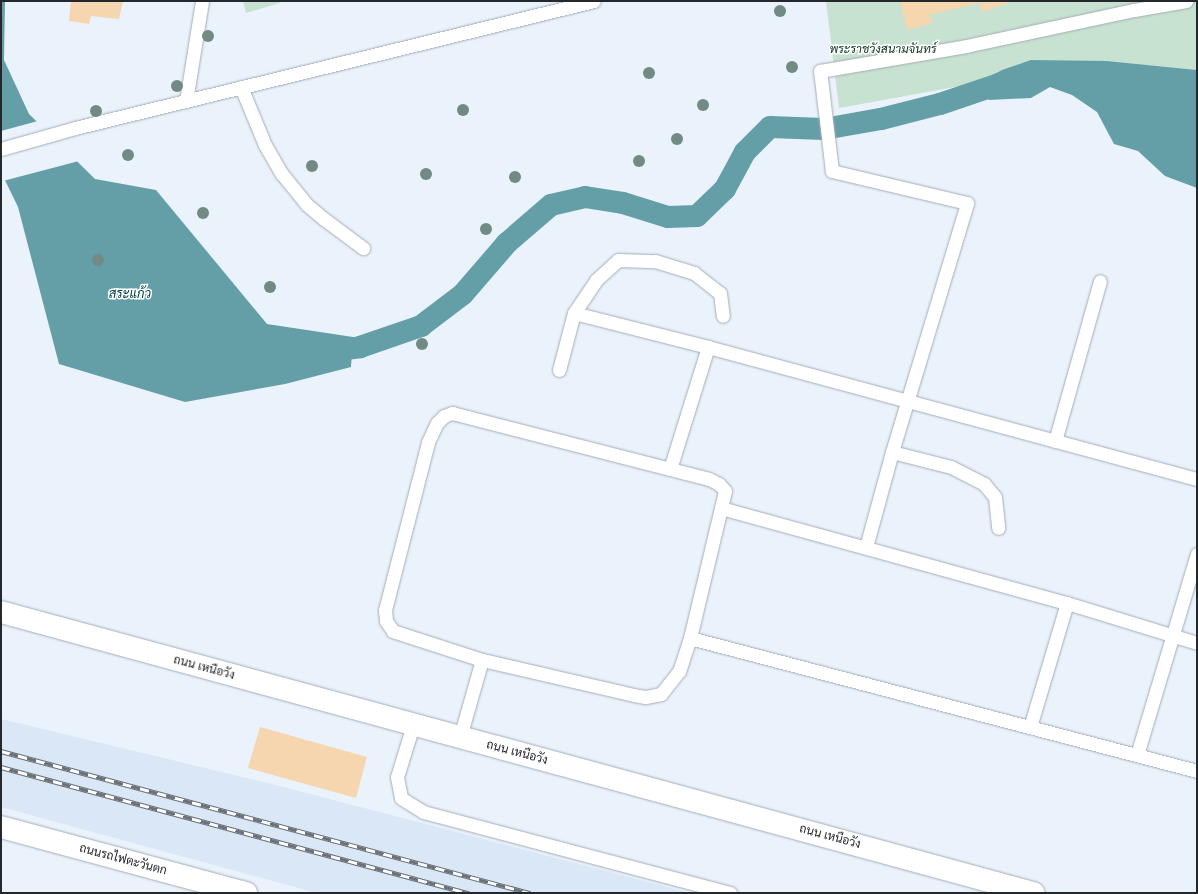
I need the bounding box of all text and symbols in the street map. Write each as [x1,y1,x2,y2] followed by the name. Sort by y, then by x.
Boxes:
[829,43,937,57] park label: พระราชวังสนามจันทร์
[109,286,151,302] water label: สระแก้ว
[172,653,236,683] street label: ถนน เหนือวัง
[485,738,549,768] street label: ถนน เหนือวัง
[798,822,862,852] street label: ถนน เหนือวัง
[78,841,168,879] street label: ถนนรถไฟตะวันตก

